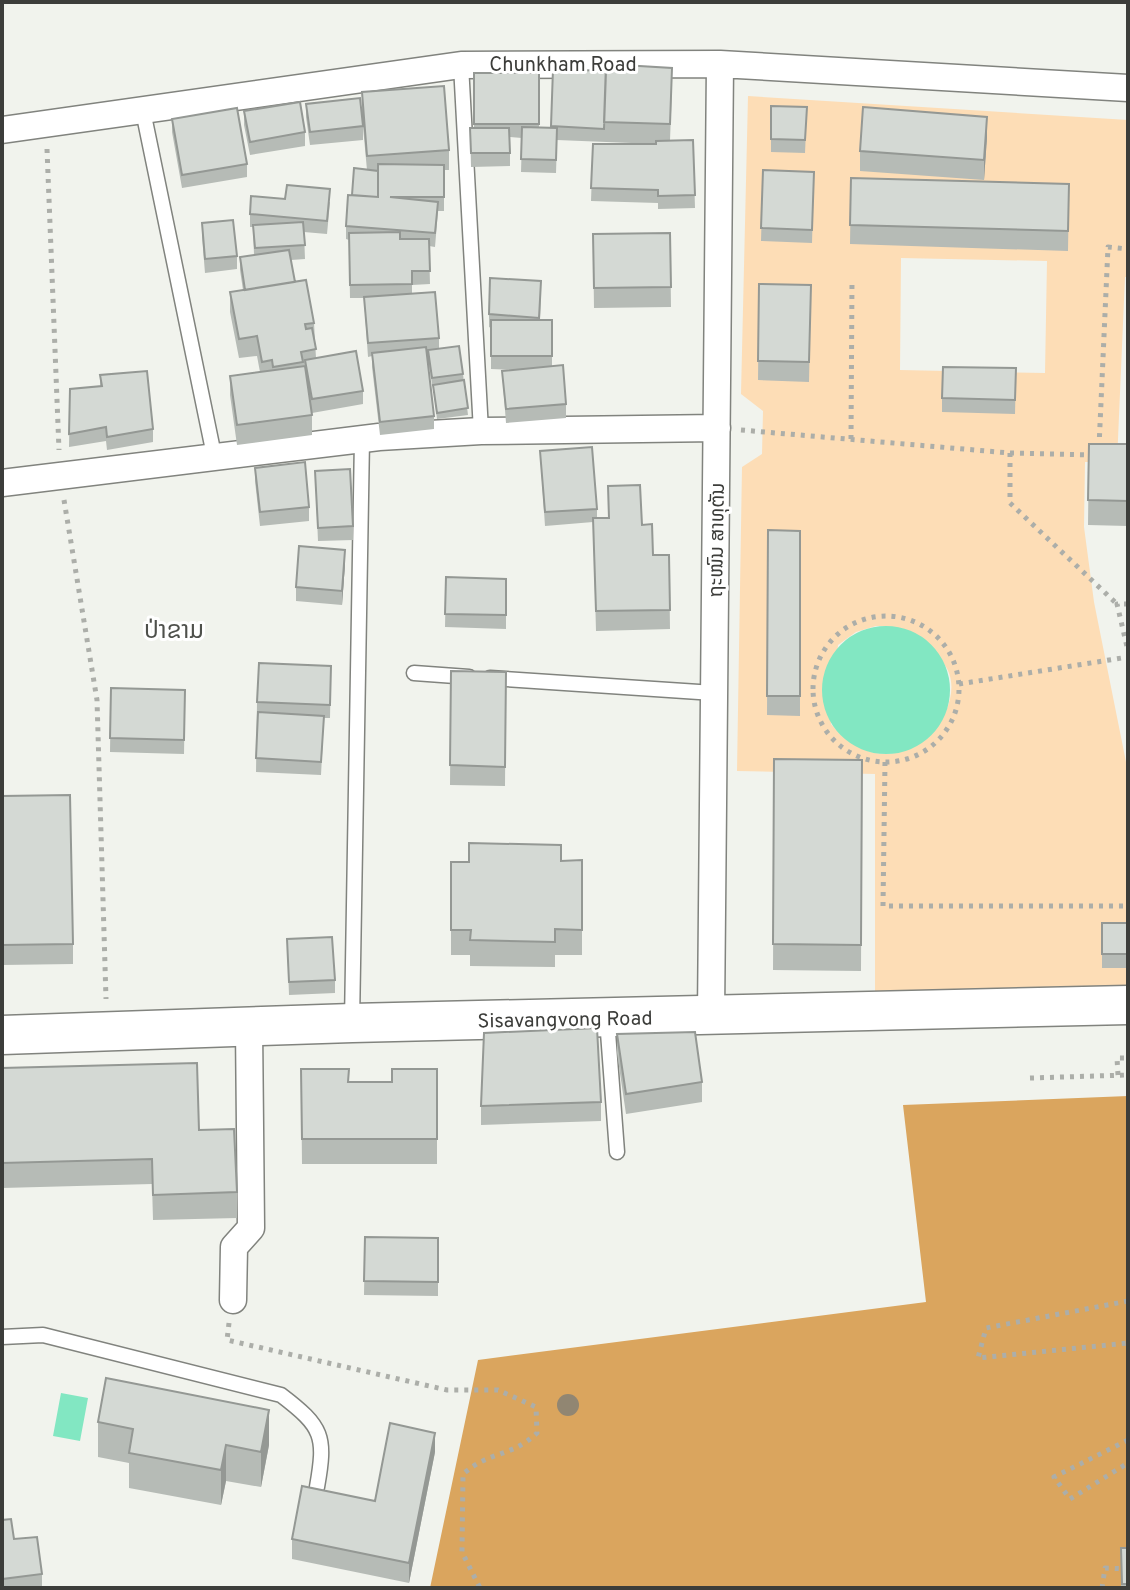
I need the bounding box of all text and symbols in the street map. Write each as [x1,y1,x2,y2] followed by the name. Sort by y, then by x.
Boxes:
[489,53,637,79] street label: Chunkham Road
[704,482,732,598] street label: ຖະໜົນ ສາທຸຕັນ
[144,617,204,647] district label: ປ່າຂາມ
[477,1006,653,1036] street label: Sisavangvong Road

